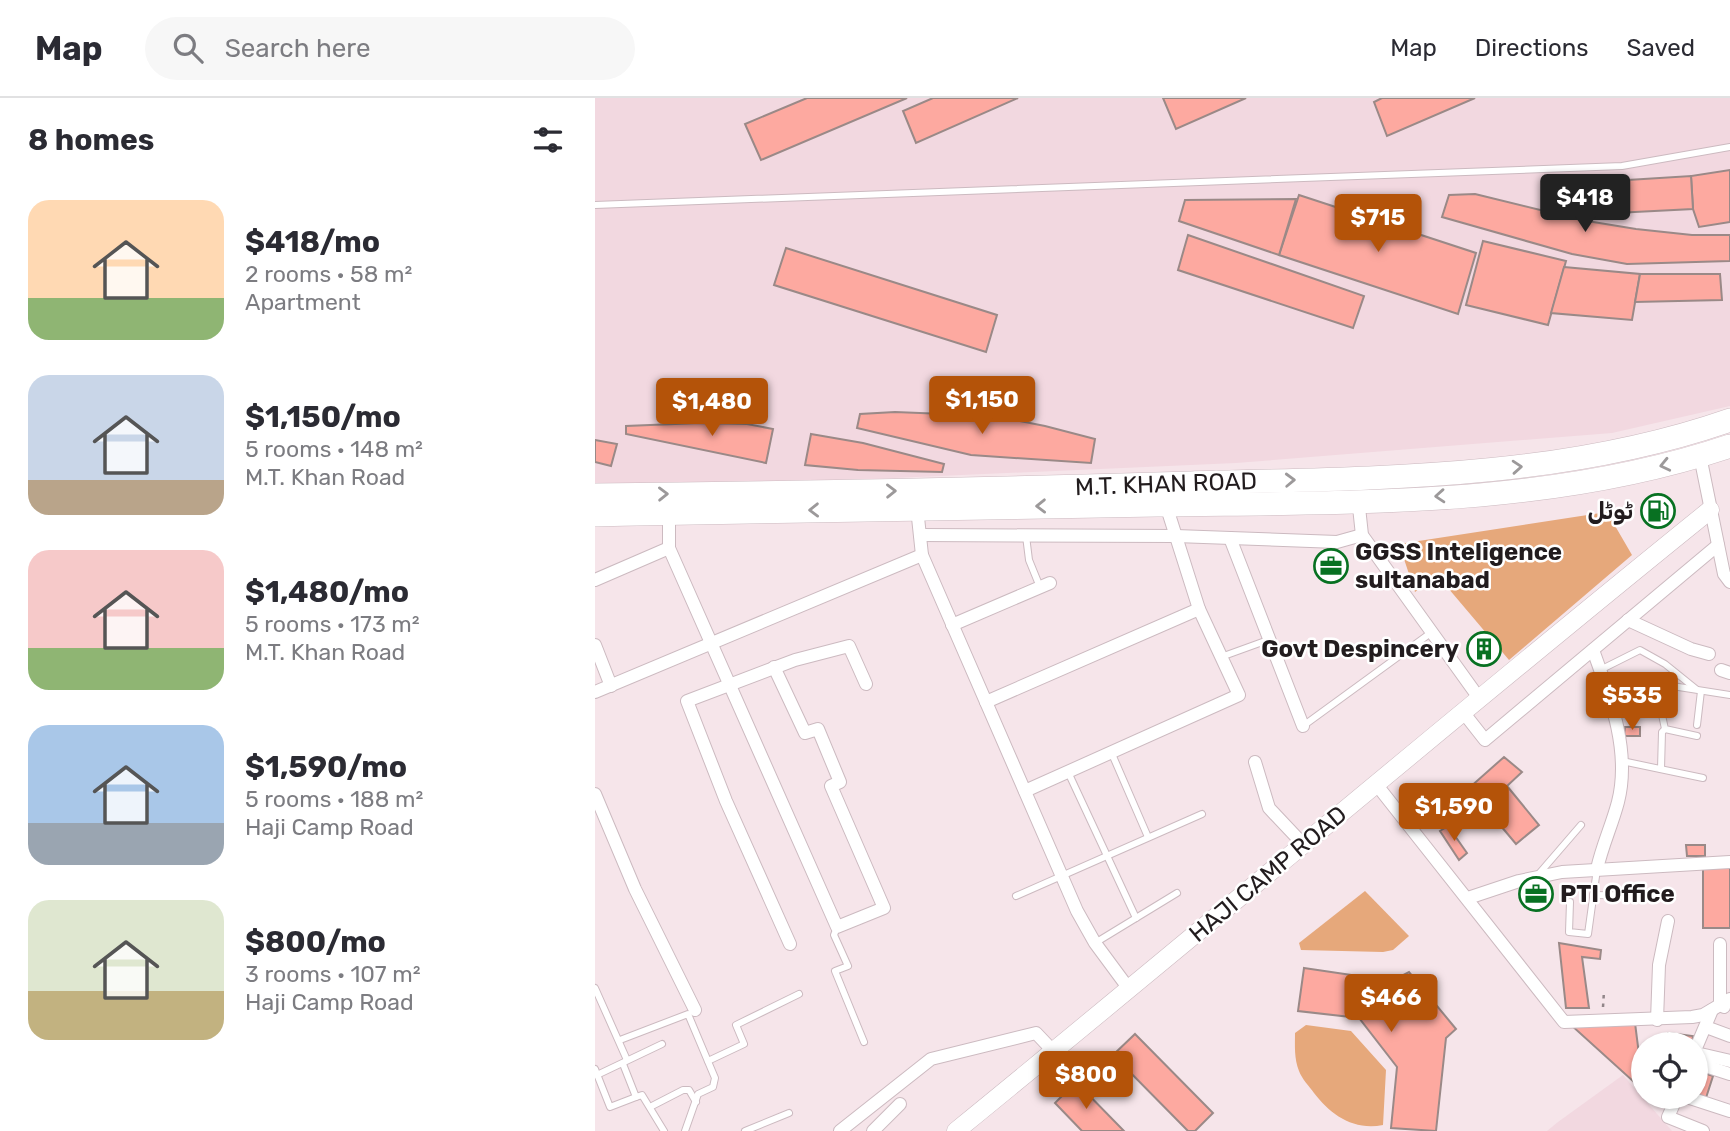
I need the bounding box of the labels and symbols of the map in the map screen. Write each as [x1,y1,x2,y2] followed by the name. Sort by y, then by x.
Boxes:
[1544,174,1626,234] pin: $418
[1337,194,1419,254] pin: $715
[925,376,1039,436] pin: $1,150
[655,378,769,438] pin: $1,480
[1659,457,1671,471] one-way arrow
[1511,460,1522,475] one-way arrow
[1075,467,1257,501] street label: M.T. KHAN ROAD
[1284,473,1295,488] one-way arrow
[886,483,896,499] one-way arrow
[658,486,669,502] one-way arrow
[1434,489,1445,504] one-way arrow
[1639,492,1677,530] fuel station icon: ٹوٹل
[1587,497,1633,525] place label: ٹوٹل
[1035,498,1046,514] one-way arrow
[808,502,818,518] one-way arrow
[1355,538,1562,594] place label: GGSS Inteligence sultanabad
[1312,547,1350,585] office icon: GGSS Inteligence sultanabad
[1465,630,1503,668] building icon: Govt Despincery
[1261,635,1459,663] place label: Govt Despincery
[1591,672,1673,732] pin: $535
[1397,784,1511,843] pin: $1,590
[1184,800,1352,948] street label: HAJI CAMP ROAD
[1517,875,1555,913] office icon: PTI Office
[1560,880,1675,908] place label: PTI Office
[1350,974,1432,1034] pin: $466
[1045,1052,1127,1111] pin: $800

